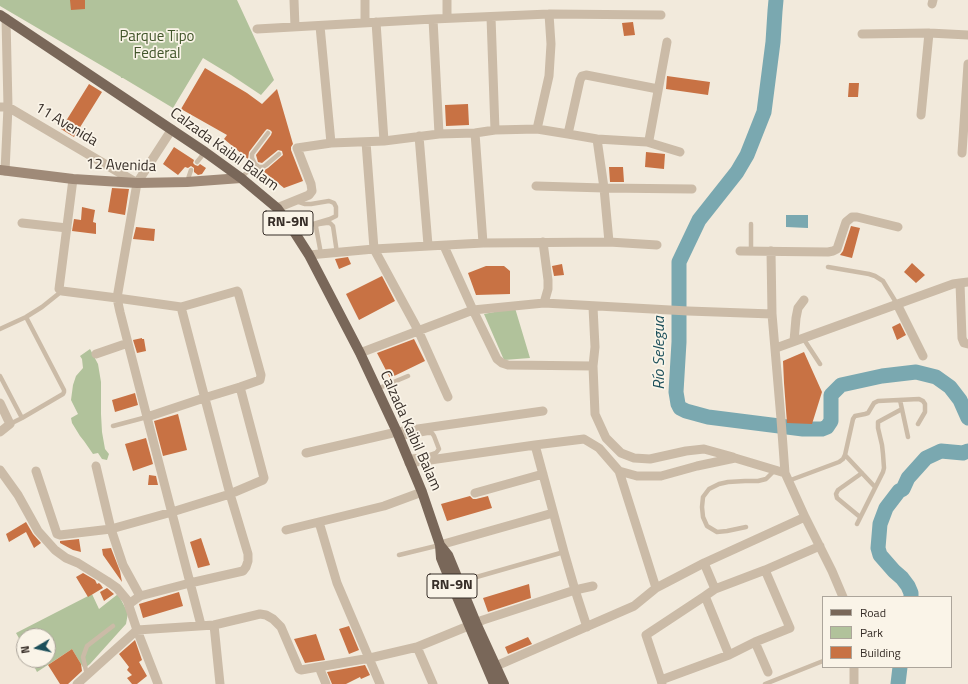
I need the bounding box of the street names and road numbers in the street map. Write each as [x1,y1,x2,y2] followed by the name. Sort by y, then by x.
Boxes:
[31,99,101,151] street label: 11 Avenida
[166,105,282,195] street label: Calzada Kaibil Balam
[86,156,156,176] street label: 12 Avenida
[263,211,313,235] road number: RN-9N
[375,368,445,494] street label: Calzada Kaibil Balam
[427,574,477,598] road number: RN-9N

